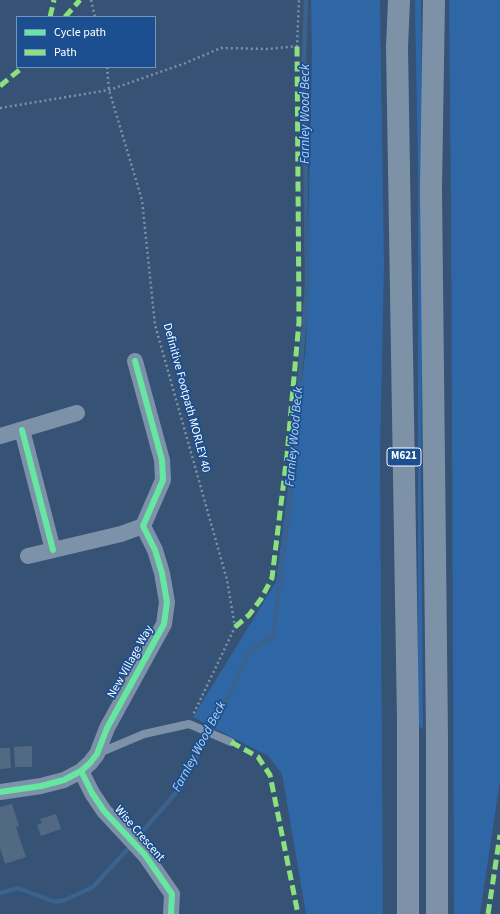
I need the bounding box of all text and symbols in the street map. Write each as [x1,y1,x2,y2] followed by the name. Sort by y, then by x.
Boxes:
[16,16,156,68] legend
[54,24,106,41] text: Cycle path
[54,44,77,61] text: Path
[298,64,314,164] water label: Farnley Wood Beck
[159,322,213,474] street label: Definitive Footpath MORLEY 40
[283,386,307,488] water label: Farnley Wood Beck
[387,448,421,466] road number: M621
[105,623,157,701] street label: New Village Way
[170,699,230,795] water label: Farnley Wood Beck
[111,803,167,865] street label: Wise Crescent

